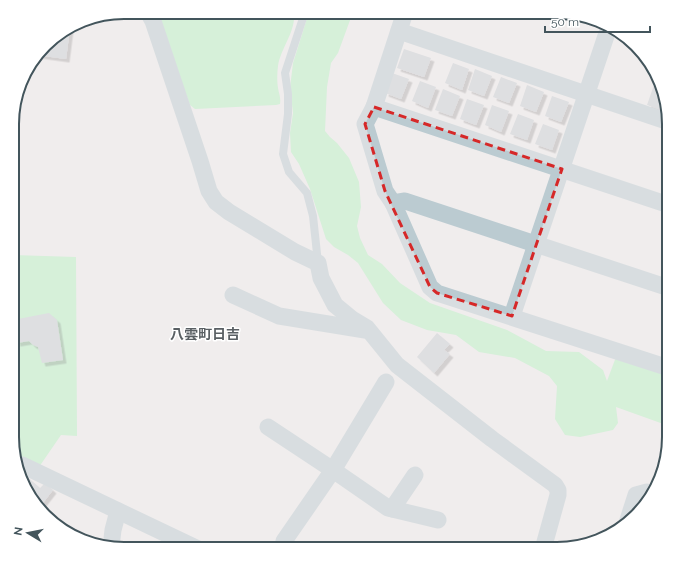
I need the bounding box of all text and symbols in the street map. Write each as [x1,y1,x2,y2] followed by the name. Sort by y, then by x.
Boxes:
[545,8,650,34] scale bar
[551,15,579,29] text: 50 m
[170,326,240,342] district label: 八雲町日吉
[8,513,48,553] north arrow
[12,526,26,537] text: N

